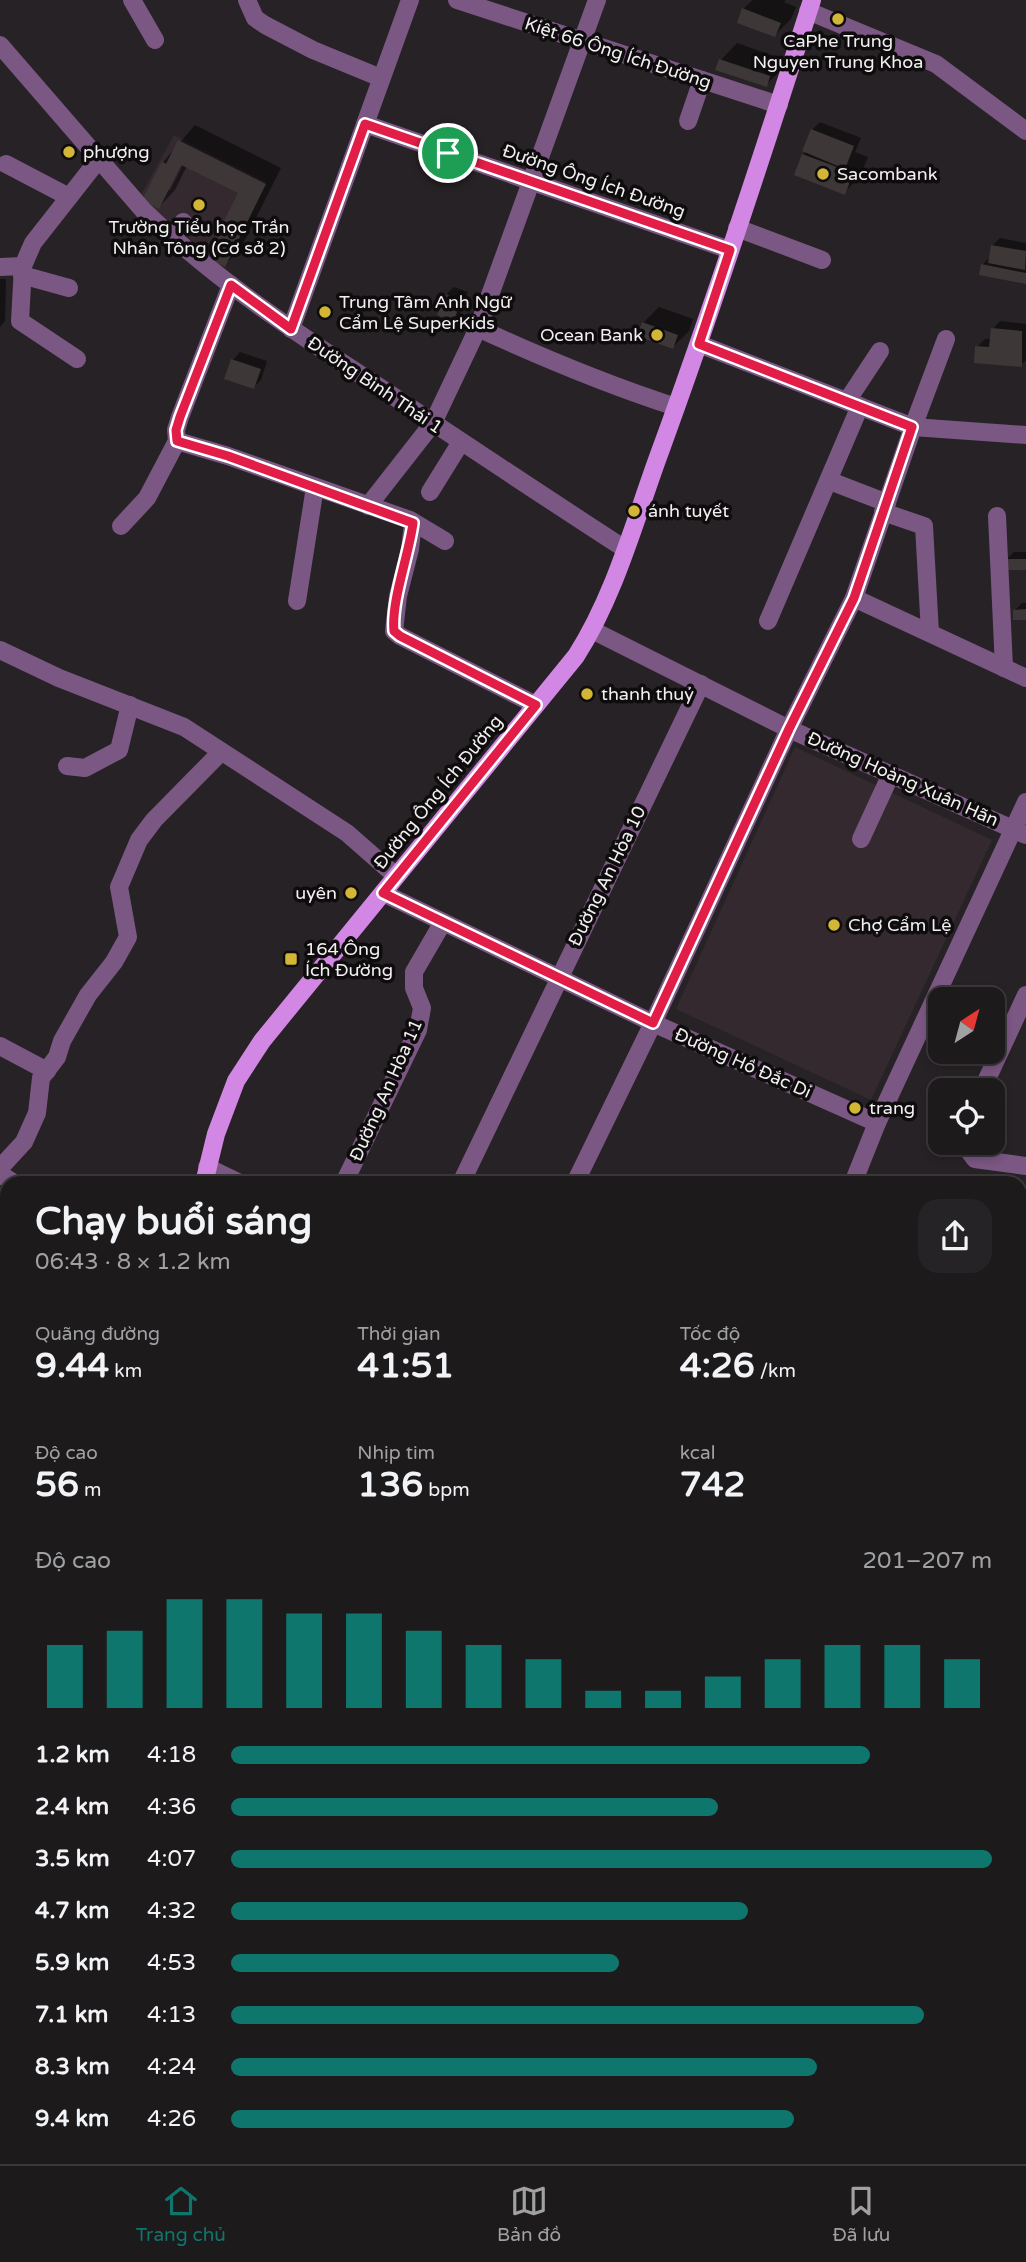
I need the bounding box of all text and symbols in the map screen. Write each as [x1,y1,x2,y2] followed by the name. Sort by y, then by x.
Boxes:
[830,11,846,27] marker: CaPhe Trung Nguyen Trung Khoa
[522,12,714,94] street label: Kiệt 66 Ông Ích Đường
[753,30,923,73] place label: CaPhe Trung Nguyen Trung Khoa
[418,123,478,183] pin
[429,134,467,172] icon: arrive
[500,139,688,223] street label: Đường Ông Ích Đường
[83,141,150,163] place label: phượng
[61,144,77,160] marker: phượng
[837,163,938,185] place label: Sacombank
[815,166,831,182] marker: Sacombank
[191,197,207,213] marker: Trường Tiểu học Trần Nhân Tông (Cơ sở 2)
[109,216,290,259] place label: Trường Tiểu học Trần Nhân Tông (Cơ sở 2)
[339,291,513,334] place label: Trung Tâm Anh Ngữ Cẩm Lệ SuperKids
[317,304,333,320] marker: Trung Tâm Anh Ngữ Cẩm Lệ SuperKids
[540,324,643,346] place label: Ocean Bank
[649,327,665,343] marker: Ocean Bank
[303,332,447,438] street label: Đường Bình Thái 1
[648,500,729,522] place label: ánh tuyết
[626,503,642,519] marker: ánh tuyết
[601,683,694,705] place label: thanh thuý
[579,686,595,702] marker: thanh thuý
[369,710,507,874] street label: Đường Ông Ích Đường
[804,727,1002,831] street label: Đường Hoàng Xuân Hãn
[564,802,650,950] street label: Đường An Hòa 10
[295,882,337,904] place label: uyên
[343,885,359,901] marker: uyên
[848,914,951,936] place label: Chợ Cẩm Lệ
[826,917,842,933] marker: Chợ Cẩm Lệ
[305,938,393,981] place label: 164 Ông Ích Đường
[283,951,299,967] marker: 164 Ông Ích Đường
[928,987,1004,1064] north arrow
[928,987,1005,1155] map controls
[345,1016,427,1164] street label: Đường An Hòa 11
[671,1023,815,1103] street label: Đường Hồ Đắc Di
[928,1078,1005,1155] button: locate
[869,1097,915,1119] place label: trang
[847,1100,863,1116] marker: trang
[35,1199,312,1245] text: Chạy buổi sáng
[918,1199,992,1273] button: share
[35,1248,231,1276] text: 06:43 · 8 × 1.2 km
[35,1323,160,1345] text: Quãng đường
[357,1323,441,1345] text: Thời gian
[680,1323,740,1345] text: Tốc độ
[35,1345,109,1387] text: 9.44
[357,1345,454,1387] text: 41:51
[680,1345,755,1387] text: 4:26
[109,1360,142,1382] text: km
[755,1360,796,1382] text: /km
[35,1442,98,1464] text: Độ cao
[357,1442,435,1464] text: Nhịp tim
[680,1442,715,1464] text: kcal
[35,1464,79,1506] text: 56
[357,1464,423,1506] text: 136
[680,1464,746,1506] text: 742
[79,1479,101,1501] text: m
[423,1479,470,1501] text: bpm
[35,1547,111,1575] text: Độ cao
[863,1547,992,1575] text: 201–207 m
[35,1741,110,1769] text: 1.2 km
[147,1741,196,1769] text: 4:18
[35,1793,109,1821] text: 2.4 km
[147,1793,196,1821] text: 4:36
[35,1845,110,1873] text: 3.5 km
[147,1845,196,1873] text: 4:07
[35,1897,109,1925] text: 4.7 km
[147,1897,196,1925] text: 4:32
[35,1949,109,1977] text: 5.9 km
[147,1949,196,1977] text: 4:53
[35,2001,108,2029] text: 7.1 km
[147,2001,196,2029] text: 4:13
[35,2053,110,2081] text: 8.3 km
[147,2053,196,2081] text: 4:24
[35,2105,109,2133] text: 9.4 km
[147,2105,196,2133] text: 4:26
[136,2182,226,2246] tab: Trang chủ
[497,2182,561,2246] tab: Bản đồ
[832,2182,890,2246] tab: Đã lưu

